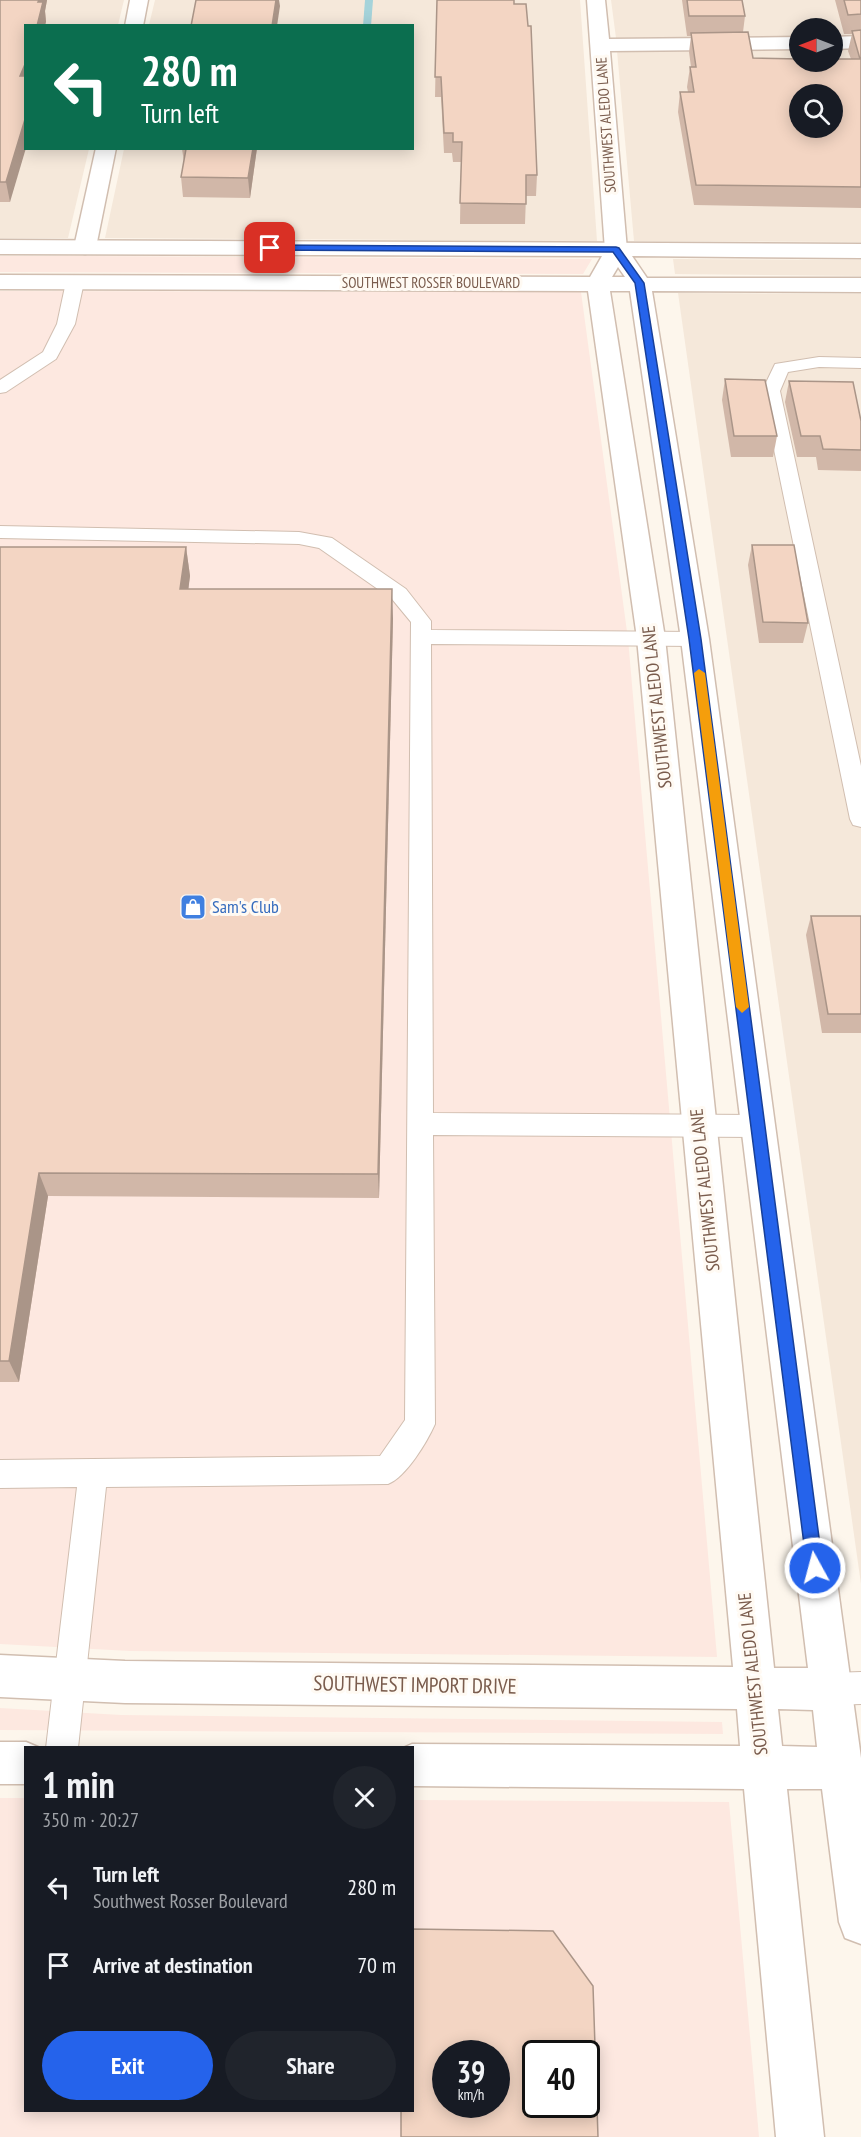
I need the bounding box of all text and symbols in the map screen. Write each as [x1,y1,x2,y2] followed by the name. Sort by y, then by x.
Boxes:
[789,18,843,72] north arrow
[789,18,843,138] map controls
[141,43,238,98] text: 280 m
[42,48,120,126] icon: left
[591,56,620,194] street label: SOUTHWEST ALEDO LANE
[789,84,843,138] button: search
[141,96,219,130] text: Turn left
[244,222,295,273] pin
[253,231,286,264] icon: arrive
[342,273,520,292] street label: SOUTHWEST ROSSER BOULEVARD
[637,625,676,789] street label: SOUTHWEST ALEDO LANE
[178,892,208,922] shop icon: Sam's Club
[212,895,279,918] place label: Sam's Club
[685,1108,724,1272] street label: SOUTHWEST ALEDO LANE
[783,1536,847,1600] position arrow
[733,1592,772,1756] street label: SOUTHWEST ALEDO LANE
[313,1669,517,1700] street label: SOUTHWEST IMPORT DRIVE
[42,1761,115,1808] text: 1 min
[333,1766,396,1829] button: close
[42,1807,139,1833] text: 350 m · 20:27
[93,1860,159,1888] text: Turn left
[42,1871,75,1904] icon: left
[347,1873,396,1901] text: 280 m
[93,1888,288,1914] text: Southwest Rosser Boulevard
[42,1949,75,1982] icon: arrive
[93,1951,253,1979] text: Arrive at destination
[357,1951,396,1979] text: 70 m
[42,2031,213,2100] button: Exit
[225,2031,396,2100] button: Share
[522,2040,600,2118] speed limit sign: 40
[457,2052,485,2091] text: 39
[458,2085,484,2104] text: km/h

